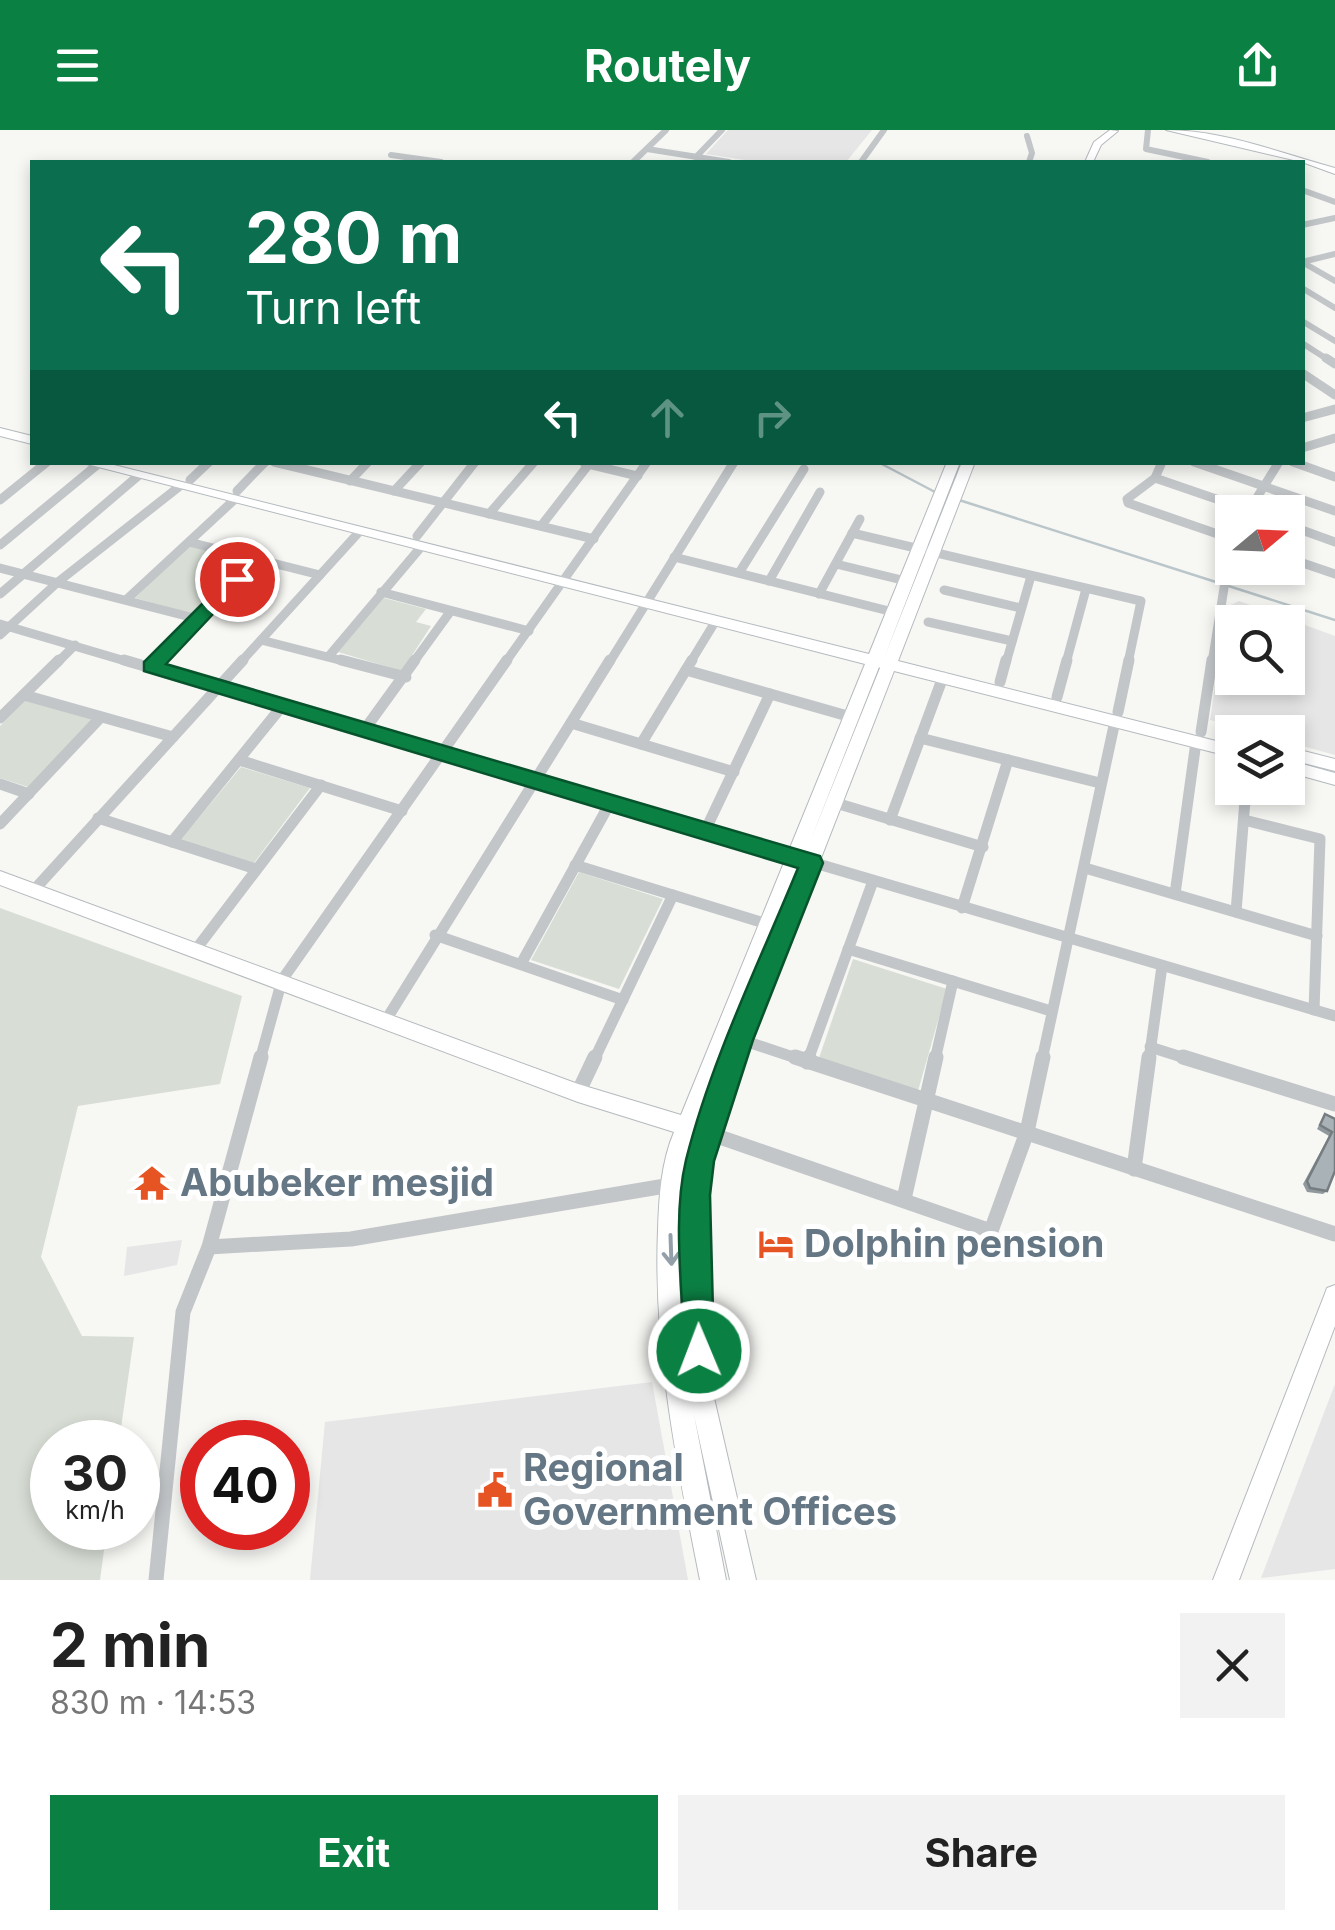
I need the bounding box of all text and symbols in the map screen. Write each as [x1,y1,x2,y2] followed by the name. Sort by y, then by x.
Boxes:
[50,38,105,93] icon: menu
[584,38,751,93] text: Routely
[1230,38,1285,93] icon: share
[245,195,462,280] text: 280 m
[80,200,210,330] icon: left
[245,280,421,335] text: Turn left
[535,390,590,445] icon: left
[640,390,695,445] icon: ahead
[745,390,800,445] icon: right
[1215,495,1305,585] north arrow
[1215,495,1305,805] map controls
[195,537,280,622] pin
[210,552,265,607] icon: arrive
[1215,605,1305,695] button: search
[1215,715,1305,805] button: layers
[180,1159,494,1205] place label: Abubeker mesjid
[133,1164,171,1202] temple icon: Abubeker mesjid
[804,1220,1104,1266] place label: Dolphin pension
[757,1225,795,1263] hotel icon: Dolphin pension
[661,1233,680,1265] one-way arrow
[647,1299,751,1403] position arrow
[180,1420,310,1550] speed limit sign: 40
[62,1443,128,1503] text: 30
[523,1444,897,1534] place label: Regional Government Offices
[476,1471,514,1509] public building icon: Regional Government Offices
[65,1495,125,1525] text: km/h
[50,1609,210,1681] text: 2 min
[1180,1613,1285,1718] button: close
[50,1683,256,1722] text: 830 m · 14:53
[50,1795,658,1910] button: Exit
[678,1795,1285,1910] button: Share

